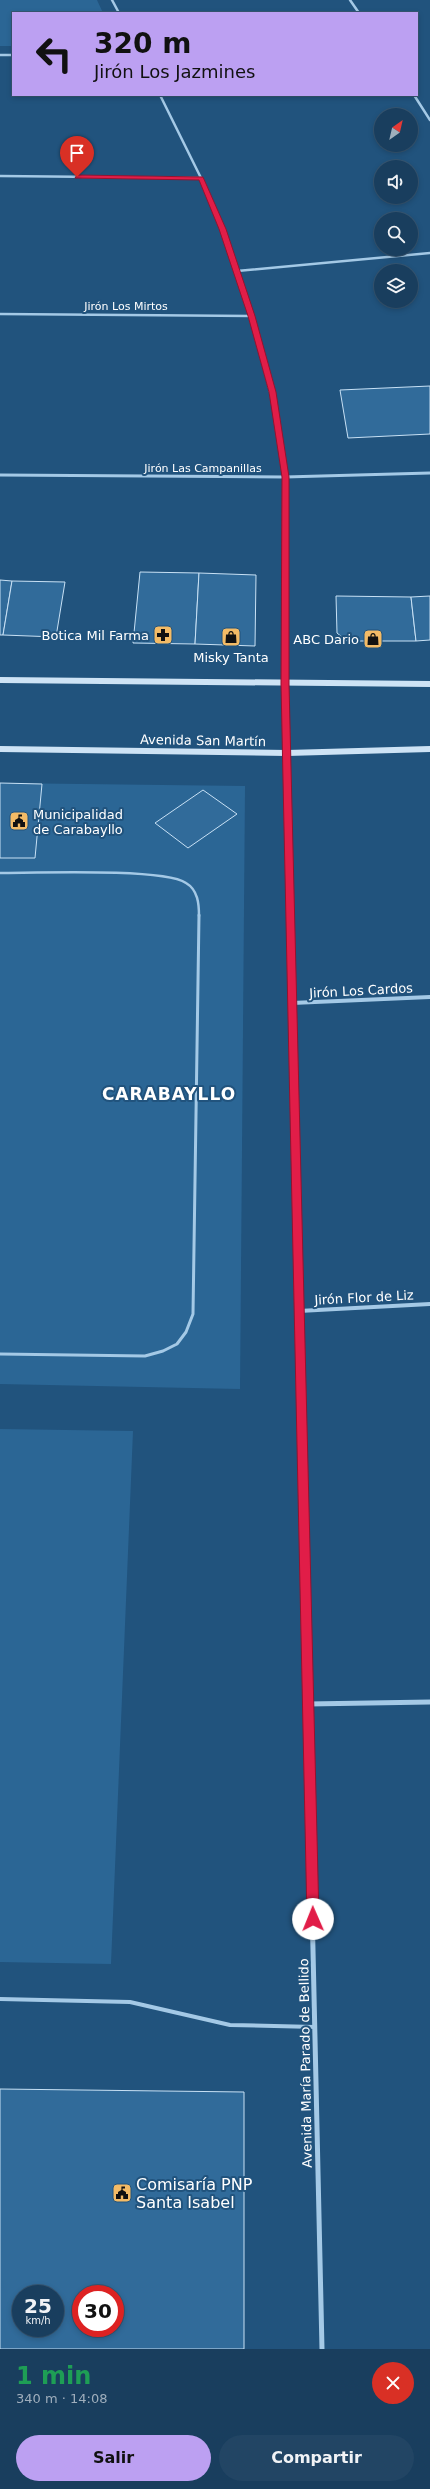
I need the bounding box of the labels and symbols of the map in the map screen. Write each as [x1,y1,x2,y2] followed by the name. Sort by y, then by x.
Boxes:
[374,108,418,152] north arrow
[60,136,94,177] pin
[83,300,168,313] street label: Jirón Los Mirtos
[143,462,262,475] street label: Jirón Las Campanillas
[152,624,174,646] pharmacy icon: Botica Mil Farma
[220,626,242,648] shop icon: Misky Tanta
[42,628,149,643] place label: Botica Mil Farma
[362,628,384,650] shop icon: ABC Dario
[293,632,359,647] place label: ABC Dario
[193,650,269,665] place label: Misky Tanta
[140,732,266,749] street label: Avenida San Martín
[33,807,123,837] place label: Municipalidad de Carabayllo
[8,810,30,832] public building icon: Municipalidad de Carabayllo
[308,980,413,1001] street label: Jirón Los Cardos
[102,1084,236,1104] district label: CARABAYLLO
[313,1287,414,1308] street label: Jirón Flor de Liz
[292,1898,334,1940] position arrow
[296,1958,315,2168] street label: Avenida María Parado de Bellido
[136,2175,253,2212] place label: Comisaría PNP Santa Isabel
[111,2182,133,2204] public building icon: Comisaría PNP Santa Isabel
[72,2285,124,2337] speed limit sign: 30

